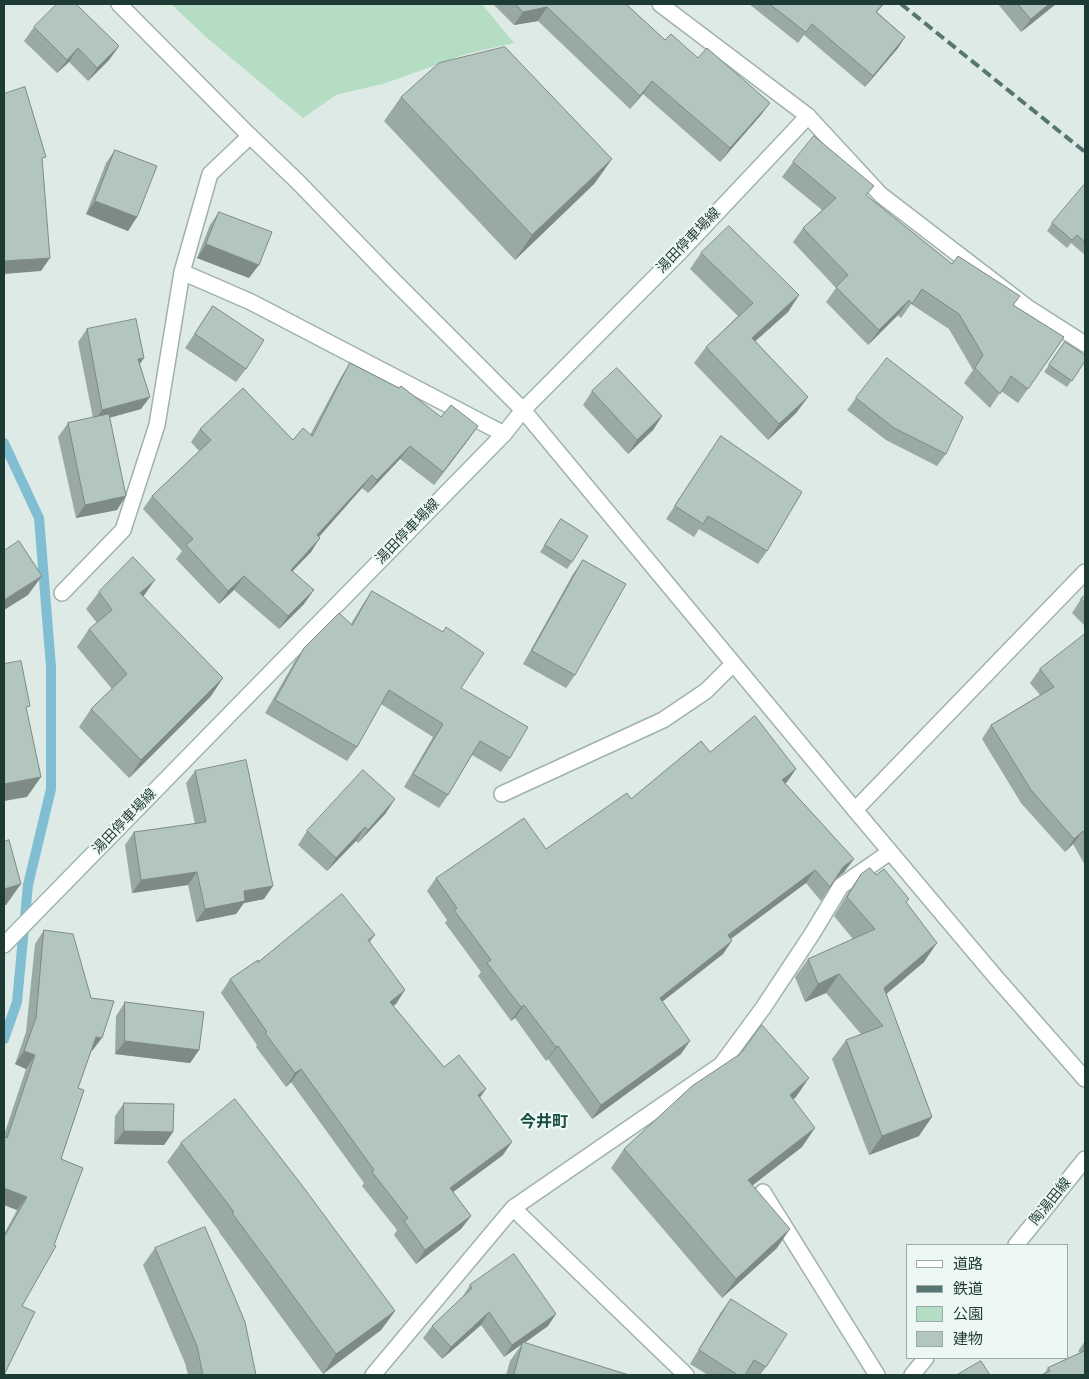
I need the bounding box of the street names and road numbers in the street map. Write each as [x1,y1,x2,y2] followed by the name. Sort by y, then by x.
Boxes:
[654,205,724,277] street label: 湯田停車場線
[373,496,443,568] street label: 湯田停車場線
[90,786,160,858] street label: 湯田停車場線
[1027,1175,1075,1229] street label: 陶湯田線

